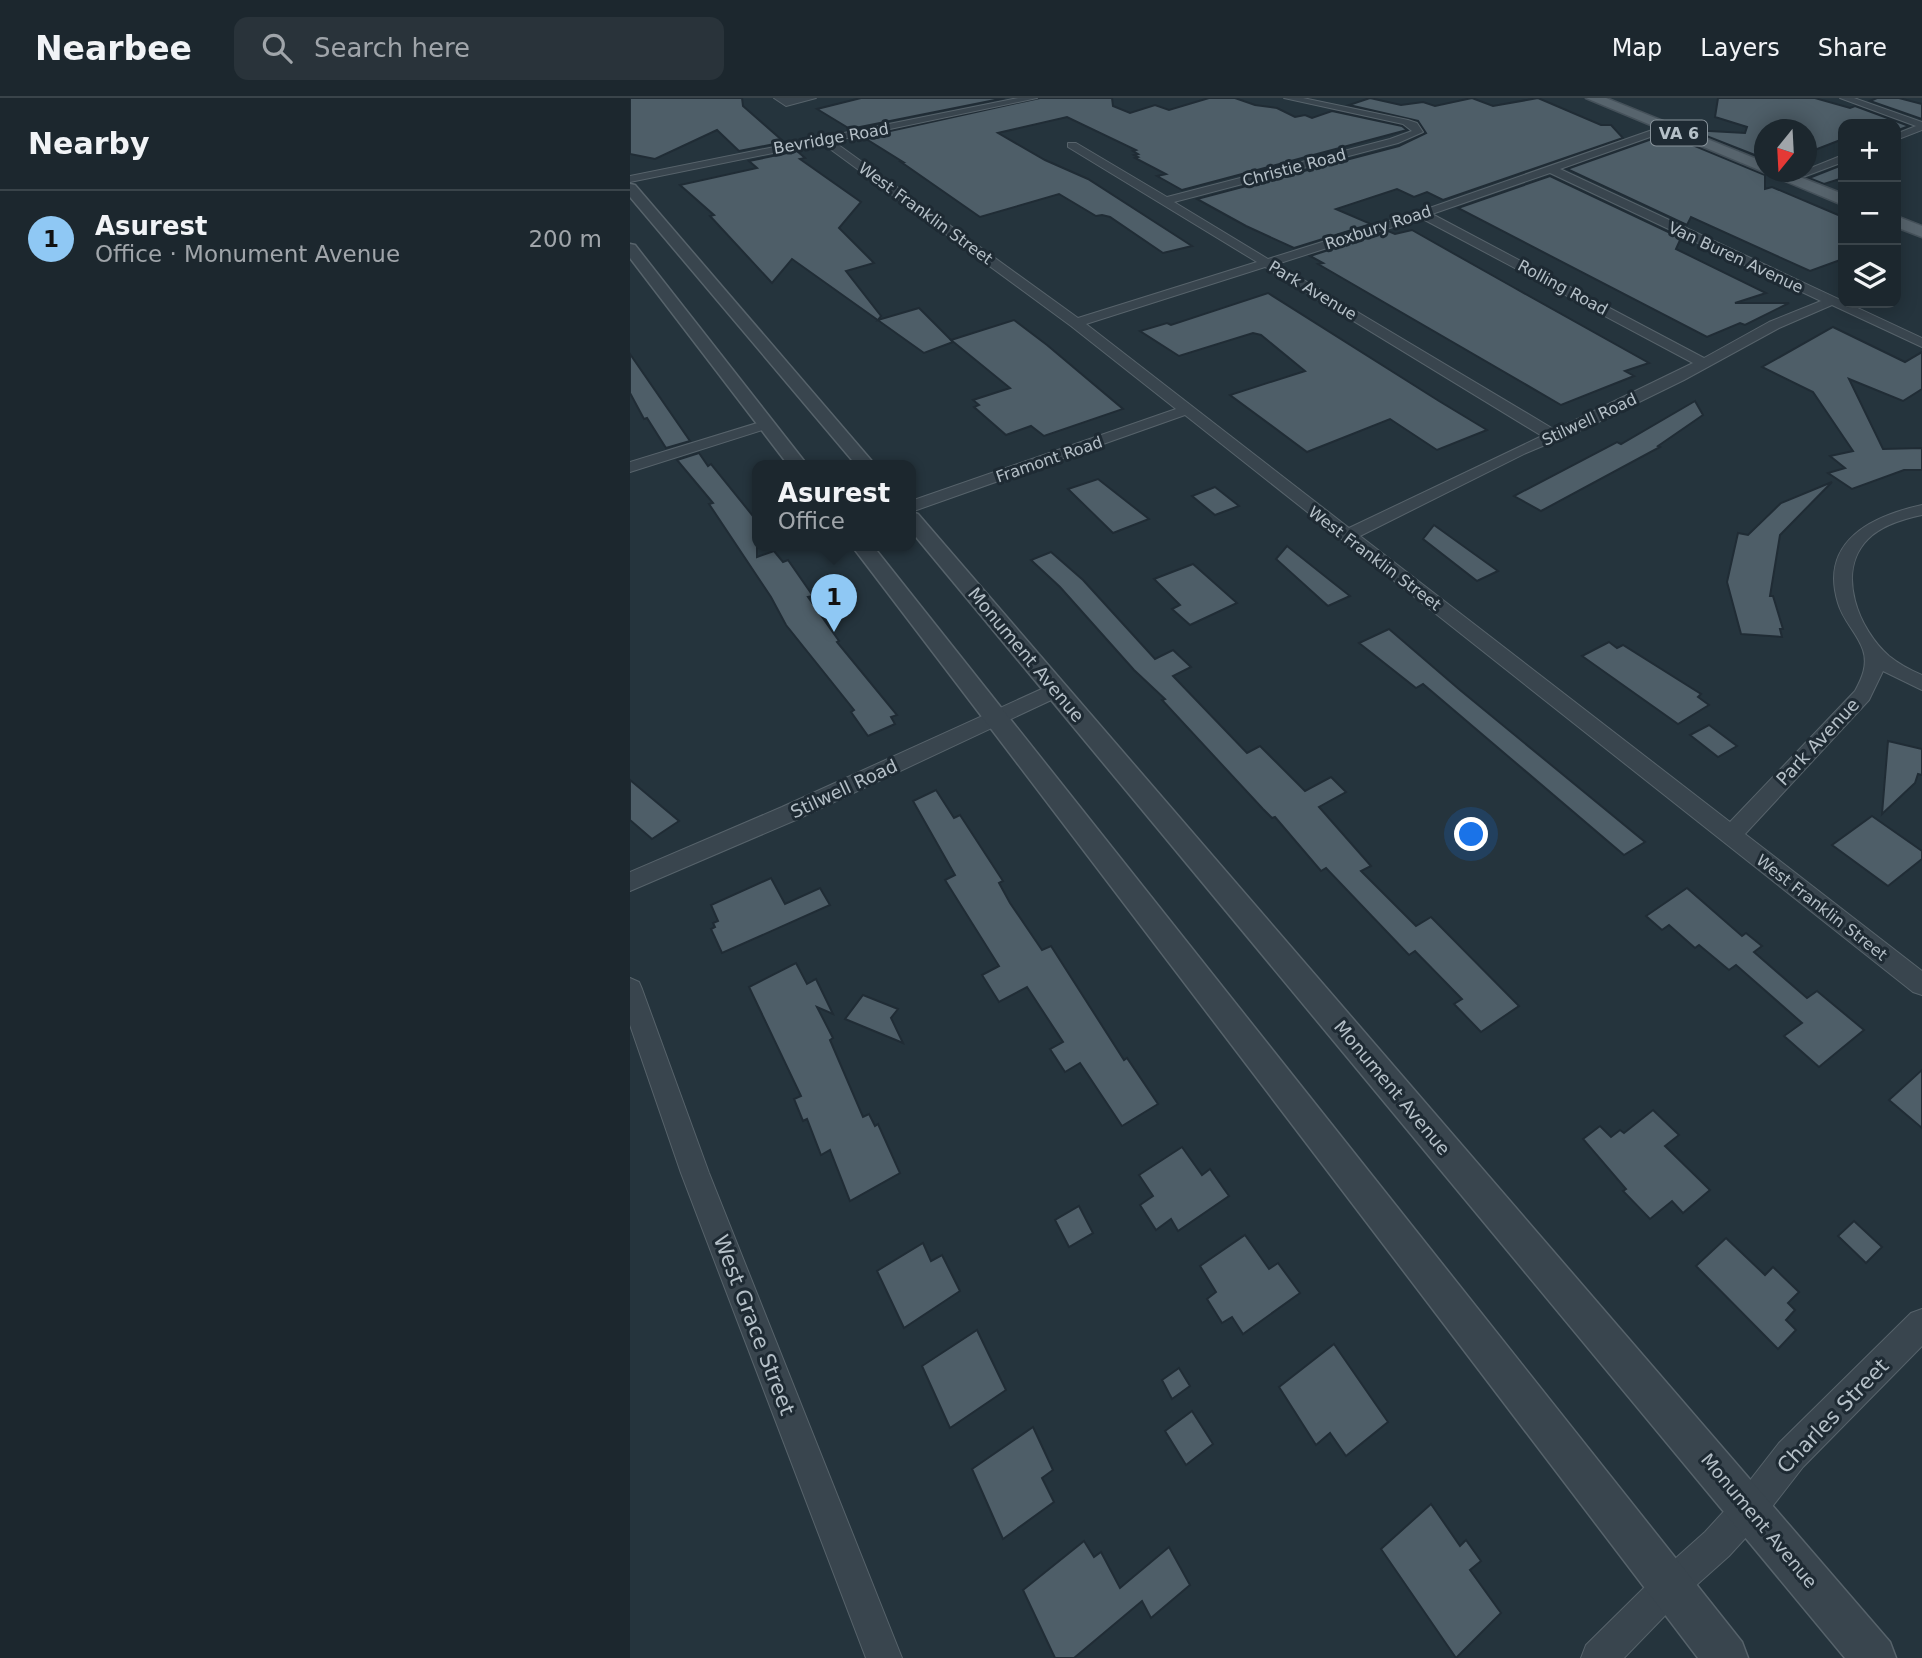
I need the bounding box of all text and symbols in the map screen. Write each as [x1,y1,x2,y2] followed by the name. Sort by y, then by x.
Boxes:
[234,17,724,80] search box
[35,29,192,68] text: Nearbee
[258,29,296,67] icon: search
[314,33,470,63] text: Search here
[1612,34,1662,62] text: Map
[1700,34,1780,62] text: Layers
[1818,34,1887,62] text: Share
[772,119,890,158] street label: Bevridge Road
[1754,119,1817,182] north arrow
[1838,119,1901,308] map controls
[1838,119,1901,182] button: +
[1651,120,1707,146] road number: VA 6
[28,126,150,161] text: Nearby
[1240,145,1348,190] street label: Christie Road
[855,158,996,268] street label: West Franklin Street
[1838,182,1901,245] button: −
[1323,201,1434,254] street label: Roxbury Road
[95,211,207,241] text: Asurest
[1665,218,1806,297] street label: Van Buren Avenue
[43,226,59,252] text: 1
[528,226,602,252] text: 200 m
[95,241,400,267] text: Office · Monument Avenue
[1838,245,1901,308] button: layers
[1515,256,1611,319] street label: Rolling Road
[1265,257,1360,324] street label: Park Avenue
[1539,389,1640,450] street label: Stilwell Road
[993,432,1105,487] street label: Framont Road
[752,460,916,551] popup
[778,478,890,508] text: Asurest
[1305,502,1445,614] street label: West Franklin Street
[778,508,845,534] text: Office
[811,574,857,632] pin: 1
[964,583,1089,726] street label: Monument Avenue
[1772,694,1863,790] street label: Park Avenue
[787,755,900,822] street label: Stilwell Road
[1454,817,1488,851] your location
[1752,850,1891,964] street label: West Franklin Street
[1330,1016,1455,1159] street label: Monument Avenue
[709,1232,799,1418] street label: West Grace Street
[1772,1354,1894,1478] street label: Charles Street
[1697,1449,1822,1592] street label: Monument Avenue

